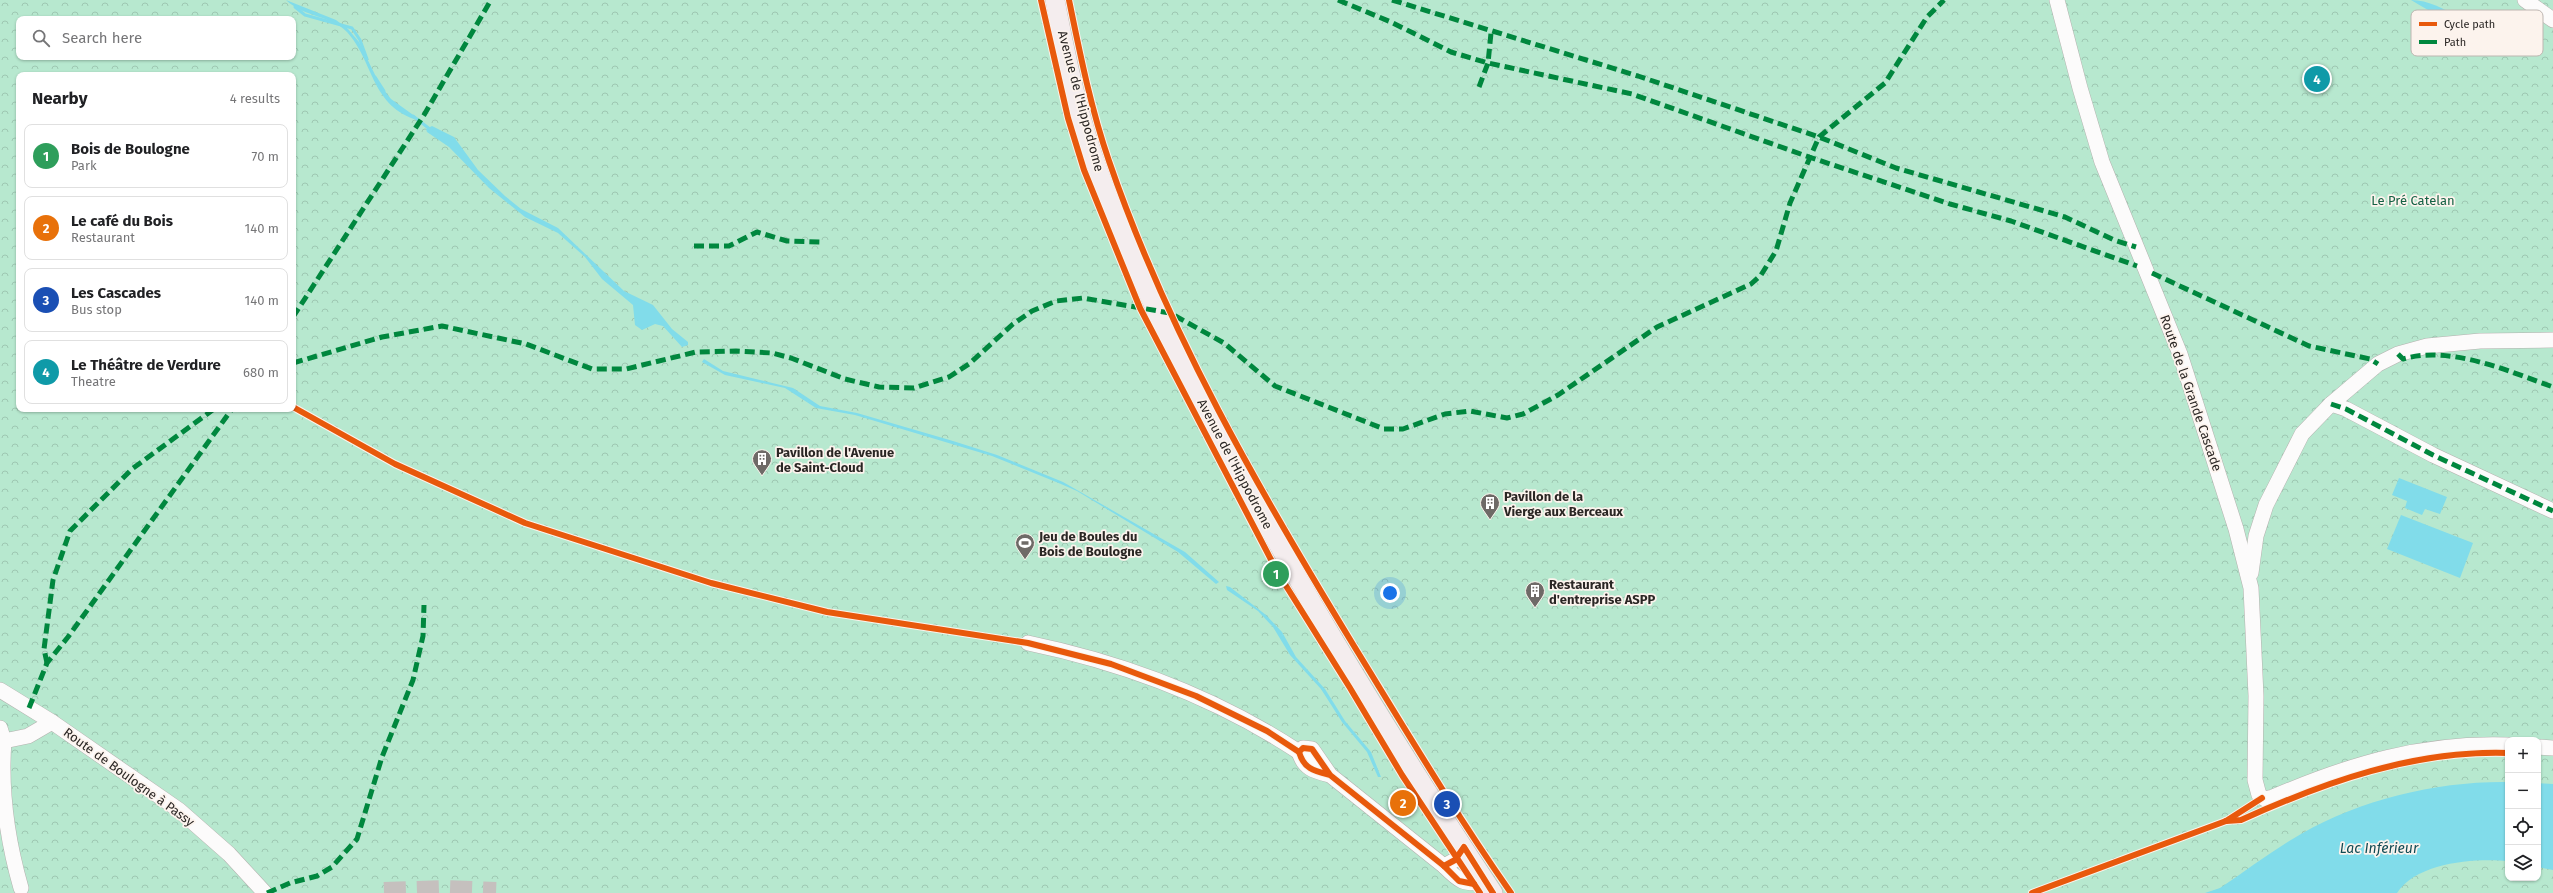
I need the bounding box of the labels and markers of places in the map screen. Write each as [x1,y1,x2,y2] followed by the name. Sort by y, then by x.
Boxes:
[2304,64,2330,94] pin: 4
[776,445,894,475] place label: Pavillon de l'Avenue de Saint-Cloud
[751,448,773,476] building icon: Pavillon de l'Avenue de Saint-Cloud
[1503,489,1623,519] place label: Pavillon de la Vierge aux Berceaux
[1479,492,1501,520] building icon: Pavillon de la Vierge aux Berceaux
[1038,529,1142,559] place label: Jeu de Boules du Bois de Boulogne
[1014,532,1036,560] sports icon: Jeu de Boules du Bois de Boulogne
[1263,559,1289,589] pin: 1
[1549,577,1656,607] place label: Restaurant d'entreprise ASPP
[1524,580,1546,608] building icon: Restaurant d'entreprise ASPP
[1390,788,1416,818] pin: 2
[1434,789,1460,819] pin: 3

